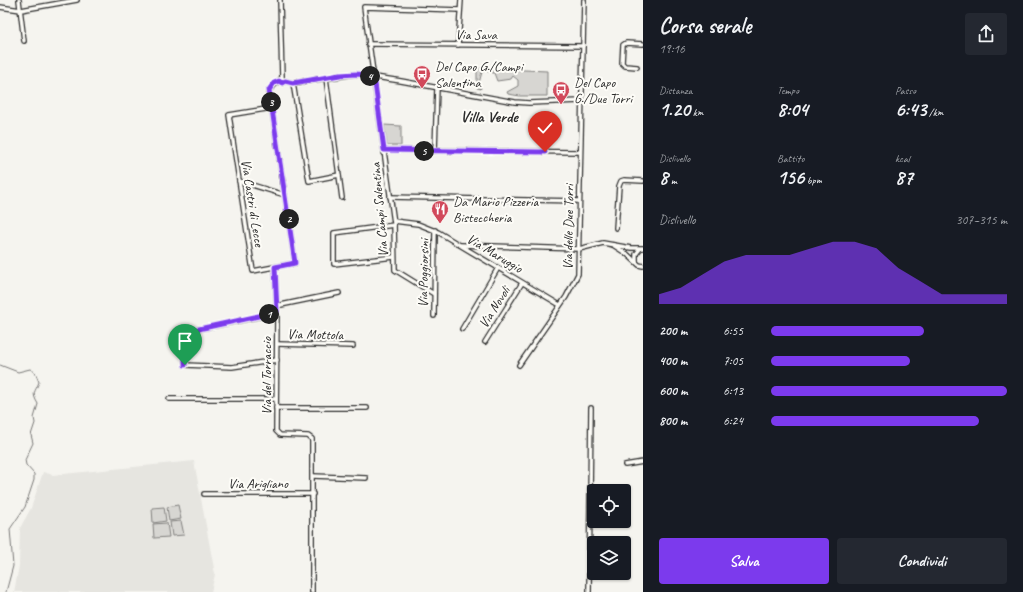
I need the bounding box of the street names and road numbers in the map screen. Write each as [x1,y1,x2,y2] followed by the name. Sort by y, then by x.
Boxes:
[455,26,498,43] street label: Via Sava
[237,158,268,249] street label: Via Castri di Lecce
[367,161,392,258] street label: Via Campi Salentina
[559,182,578,270] street label: Via delle Due Torri
[464,230,527,277] street label: Via Maruggio
[414,236,433,307] street label: Via Poggiorsini
[475,281,515,331] street label: Via Novoli
[287,326,344,344] street label: Via Mottola
[258,336,275,415] street label: Via del Torraccio
[228,475,289,492] street label: Via Arigliano

